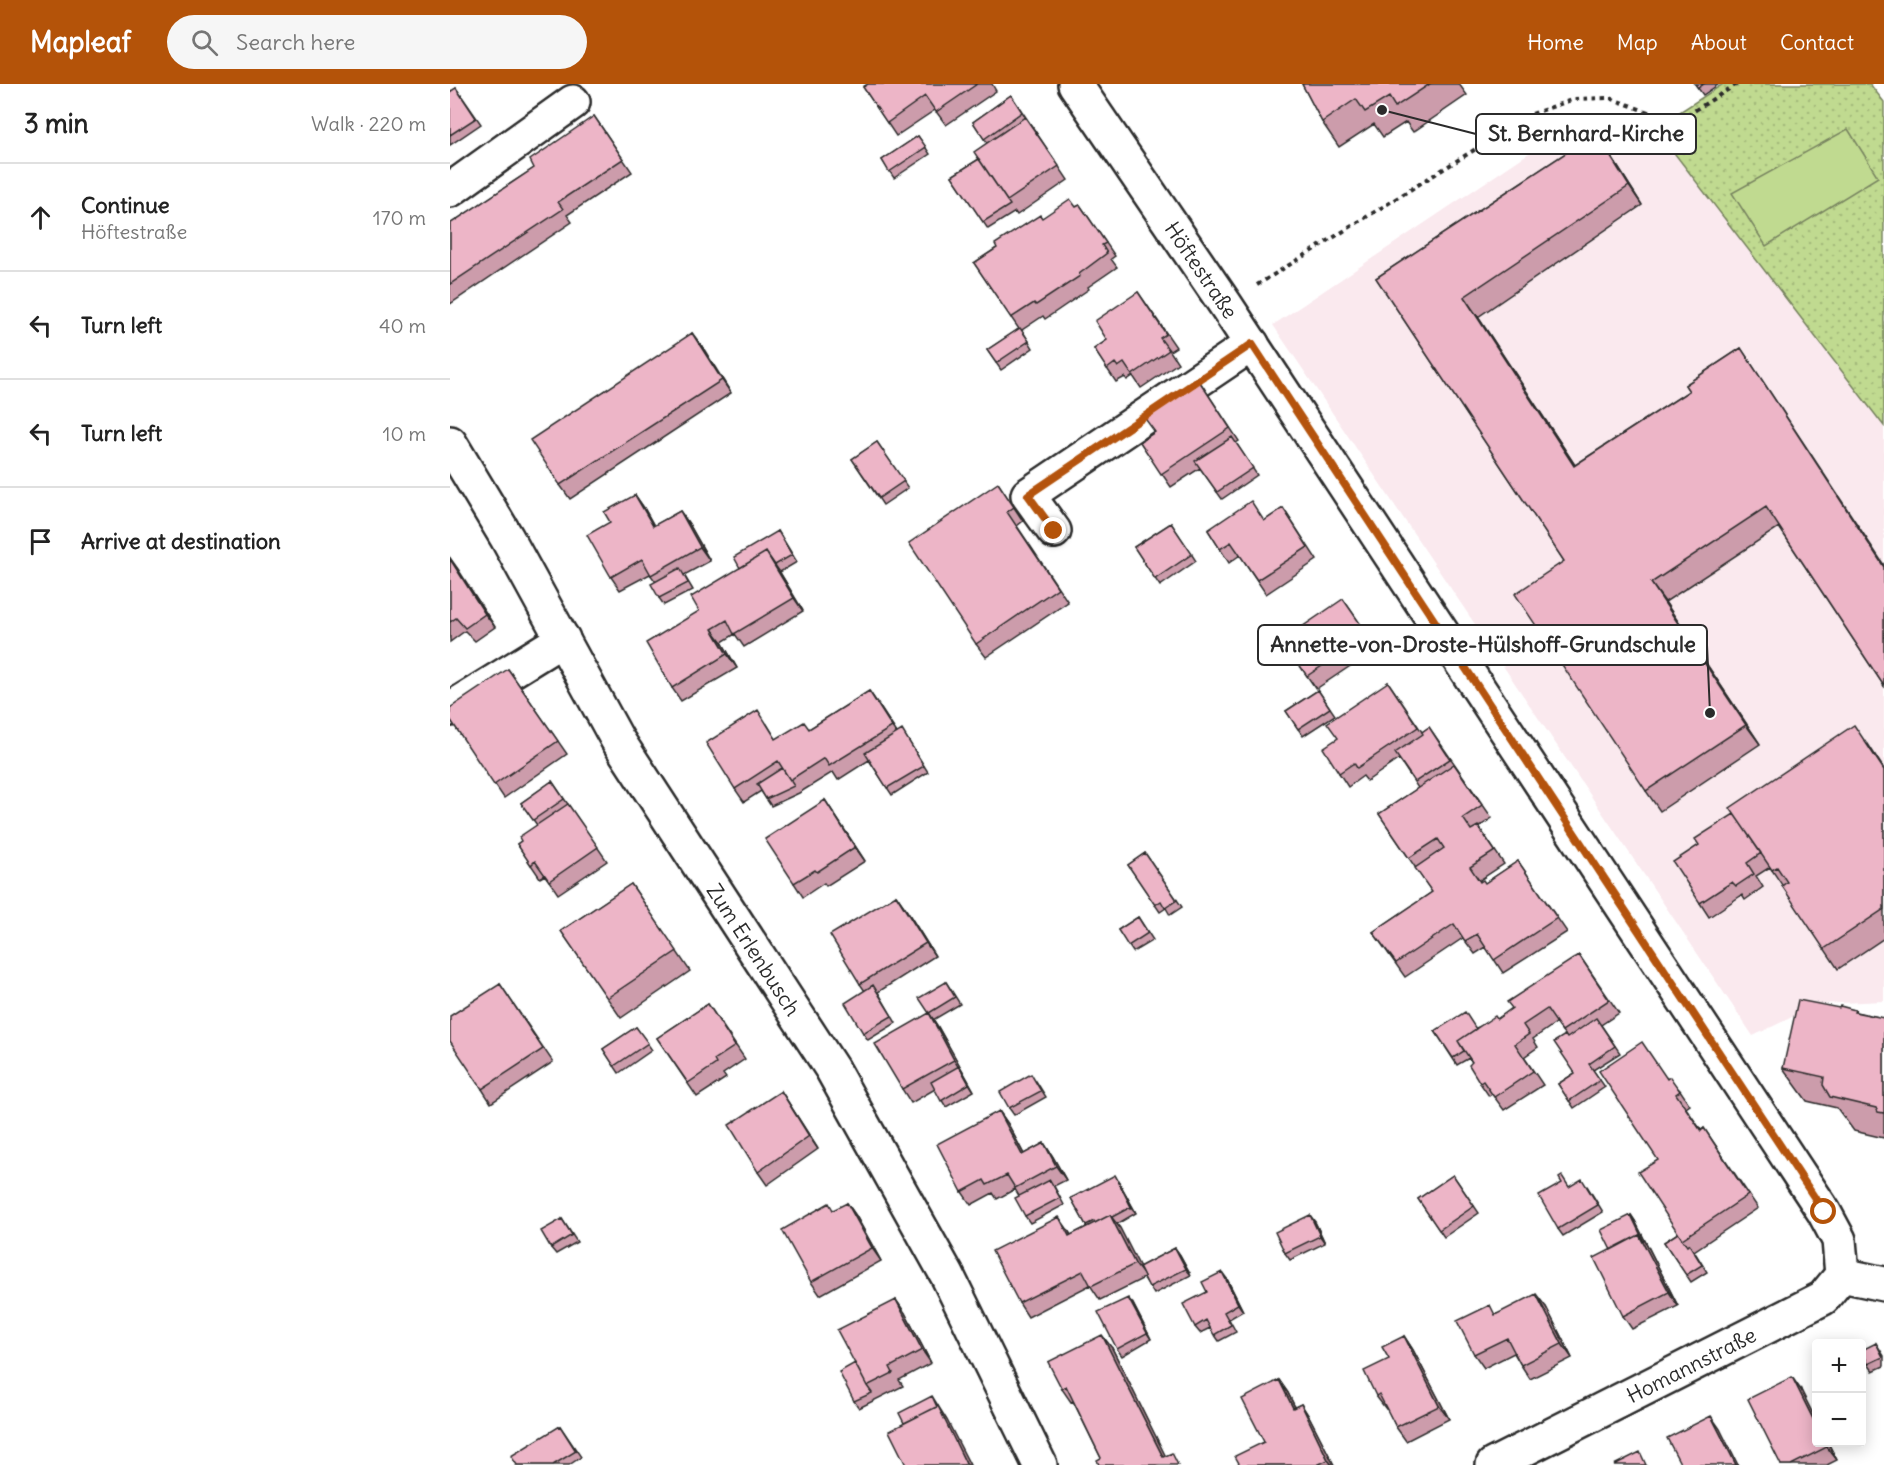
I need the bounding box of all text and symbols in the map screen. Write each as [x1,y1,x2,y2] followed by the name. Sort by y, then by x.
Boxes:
[167,15,587,69] search box
[30,24,131,60] text: Mapleaf
[188,26,221,59] icon: search
[236,28,355,56] text: Search here
[1527,29,1584,56] text: Home
[1617,29,1658,56] text: Map
[1691,29,1747,56] text: About
[1780,29,1854,56] text: Contact
[24,107,89,140] text: 3 min
[311,111,426,136] text: Walk · 220 m
[1476,114,1696,154] callout: St. Bernhard-Kirche
[1488,119,1684,147] text: St. Bernhard-Kirche
[81,191,170,219] text: Continue
[24,201,57,234] icon: ahead
[373,205,426,230] text: 170 m
[1159,216,1244,324] street label: Höftestraße
[81,219,187,244] text: Höftestraße
[24,309,57,342] icon: left
[81,311,162,339] text: Turn left
[379,313,426,338] text: 40 m
[24,417,57,450] icon: left
[81,419,162,447] text: Turn left
[383,421,426,446] text: 10 m
[1040,517,1066,543] route end
[24,525,57,558] icon: arrive
[81,527,281,555] text: Arrive at destination
[1258,625,1707,665] callout: Annette-von-Droste-Hülshoff-Grundschule
[1270,630,1696,658] text: Annette-von-Droste-Hülshoff-Grundschule
[701,878,807,1021] street label: Zum Erlenbusch
[1810,1198,1836,1224] route start
[1622,1321,1760,1409] street label: Homannstraße
[1812,1339,1866,1447] map controls
[1812,1339,1866,1393] button: +
[1812,1393,1866,1447] button: −

